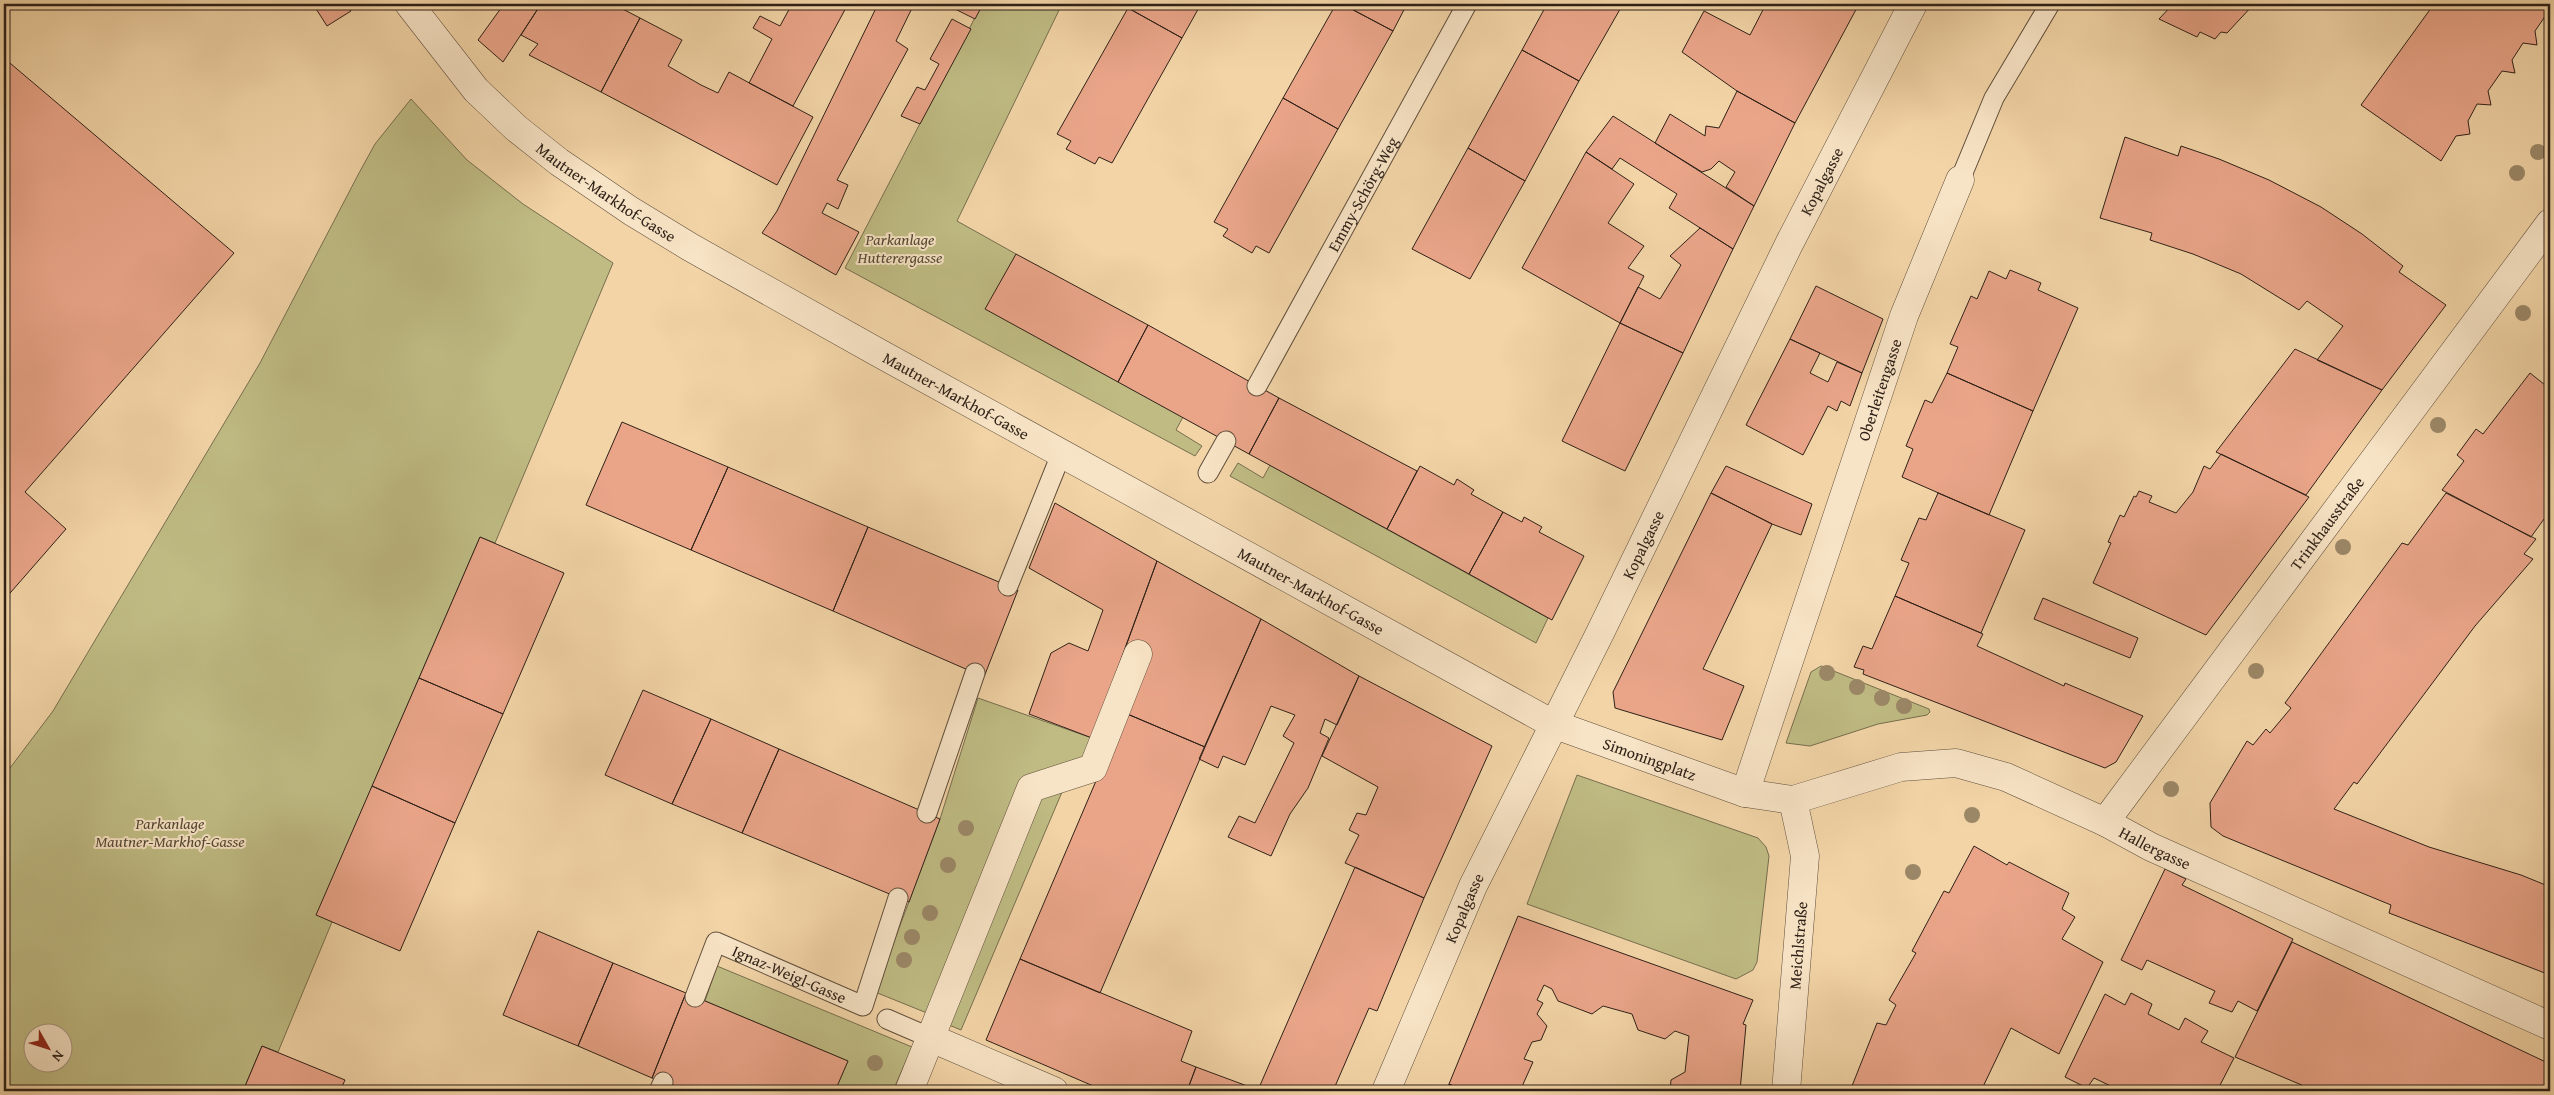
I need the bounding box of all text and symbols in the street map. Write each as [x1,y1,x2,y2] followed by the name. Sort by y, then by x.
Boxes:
[1321,132,1404,256] street label: Emmy-Schörg-Weg
[531,136,681,248] street label: Mautner-Markhof-Gasse
[1794,143,1849,220] street label: Kopalgasse
[857,227,943,269] park label: Parkanlage Hutterergasse
[1851,335,1908,444] street label: Oberleitengasse
[879,345,1034,446] street label: Mautner-Markhof-Gasse
[2284,471,2370,575] street label: Trinkhausstraße
[1616,506,1670,583] street label: Kopalgasse
[1233,541,1389,641] street label: Mautner-Markhof-Gasse
[1600,731,1700,786] street label: Simoningplatz
[95,811,245,853] park label: Parkanlage Mautner-Markhof-Gasse
[2115,820,2195,875] street label: Hallergasse
[1438,869,1490,947] street label: Kopalgasse
[1782,900,1813,991] street label: Meichlstraße
[729,939,850,1009] street label: Ignaz-Weigl-Gasse
[22,1022,72,1072] north arrow
[47,1046,69,1067] text: N

